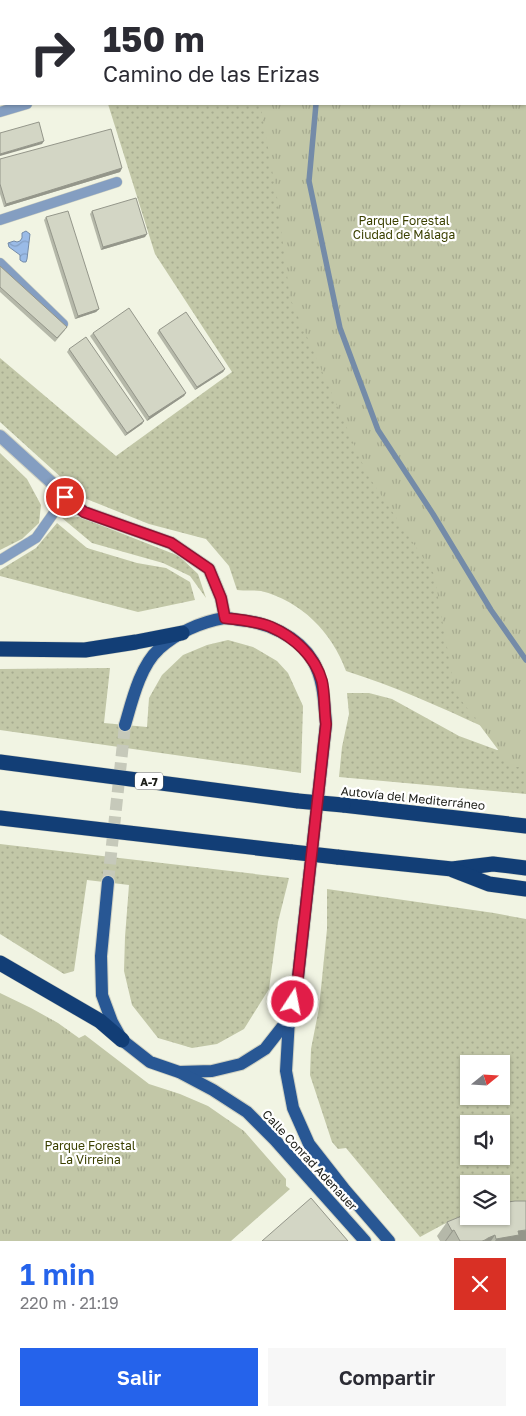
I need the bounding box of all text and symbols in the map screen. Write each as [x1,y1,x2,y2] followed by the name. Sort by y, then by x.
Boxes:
[103,18,205,60] text: 150 m
[20,20,85,85] icon: right
[103,60,320,87] text: Camino de las Erizas
[353,213,455,242] park label: Parque Forestal Ciudad de Málaga
[44,476,86,518] pin
[51,483,79,511] icon: arrive
[135,772,163,789] road number: A-7
[340,783,486,813] street label: Autovía del Mediterráneo
[266,975,318,1027] position arrow
[460,1055,510,1105] north arrow
[460,1055,510,1225] map controls
[259,1107,361,1214] street label: Calle Conrad Adenauer
[460,1115,510,1165] button: sound
[44,1138,136,1167] park label: Parque Forestal La Virreina
[460,1175,510,1225] button: layers
[20,1256,95,1292] text: 1 min
[454,1258,506,1310] button: close
[20,1293,119,1313] text: 220 m · 21:19
[20,1348,258,1406] button: Salir
[268,1348,506,1406] button: Compartir

